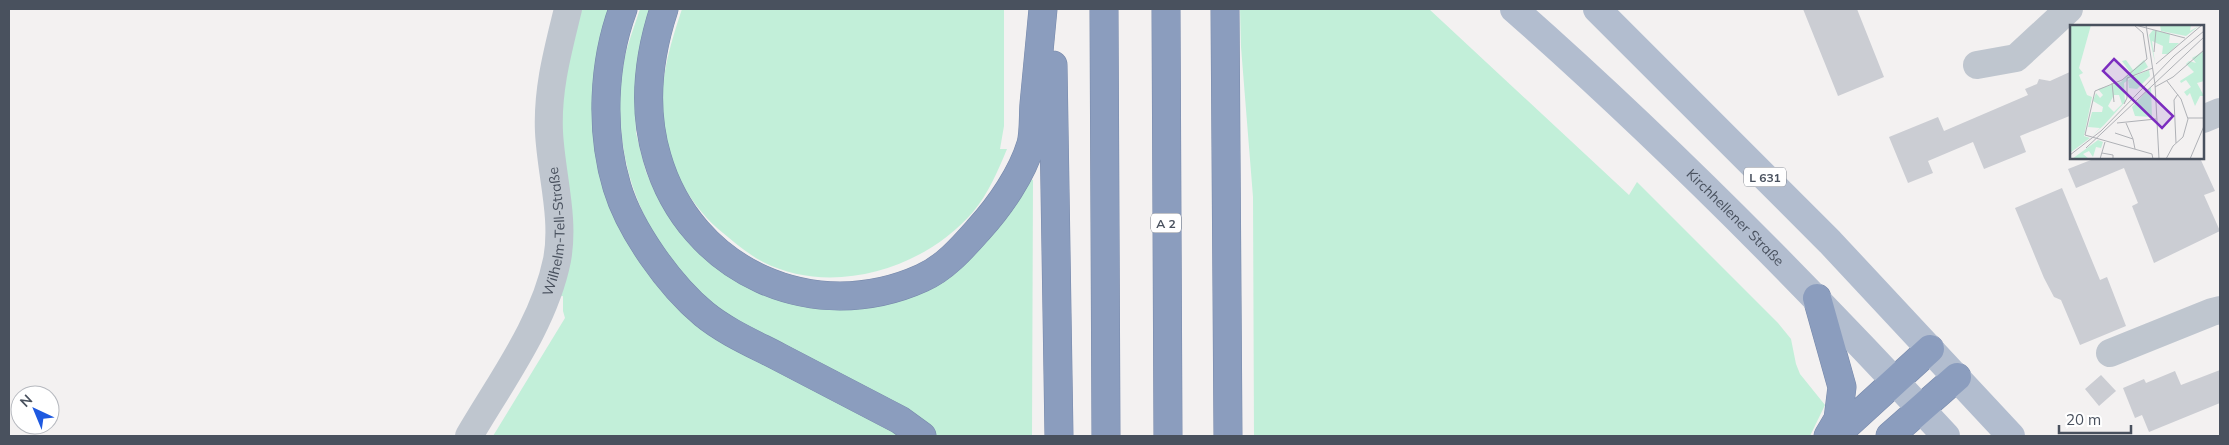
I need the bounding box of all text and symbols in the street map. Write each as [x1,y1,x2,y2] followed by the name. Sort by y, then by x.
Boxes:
[2070,25,2204,159] inset map
[1683,165,1788,270] street label: Kirchhellener Straße
[538,166,568,298] street label: Wilhelm-Tell-Straße
[1744,168,1786,186] road number: L 631
[1151,214,1181,232] road number: A 2
[10,385,60,435] north arrow
[16,391,36,411] text: N
[2059,402,2132,434] scale bar
[2066,410,2101,429] text: 20 m

